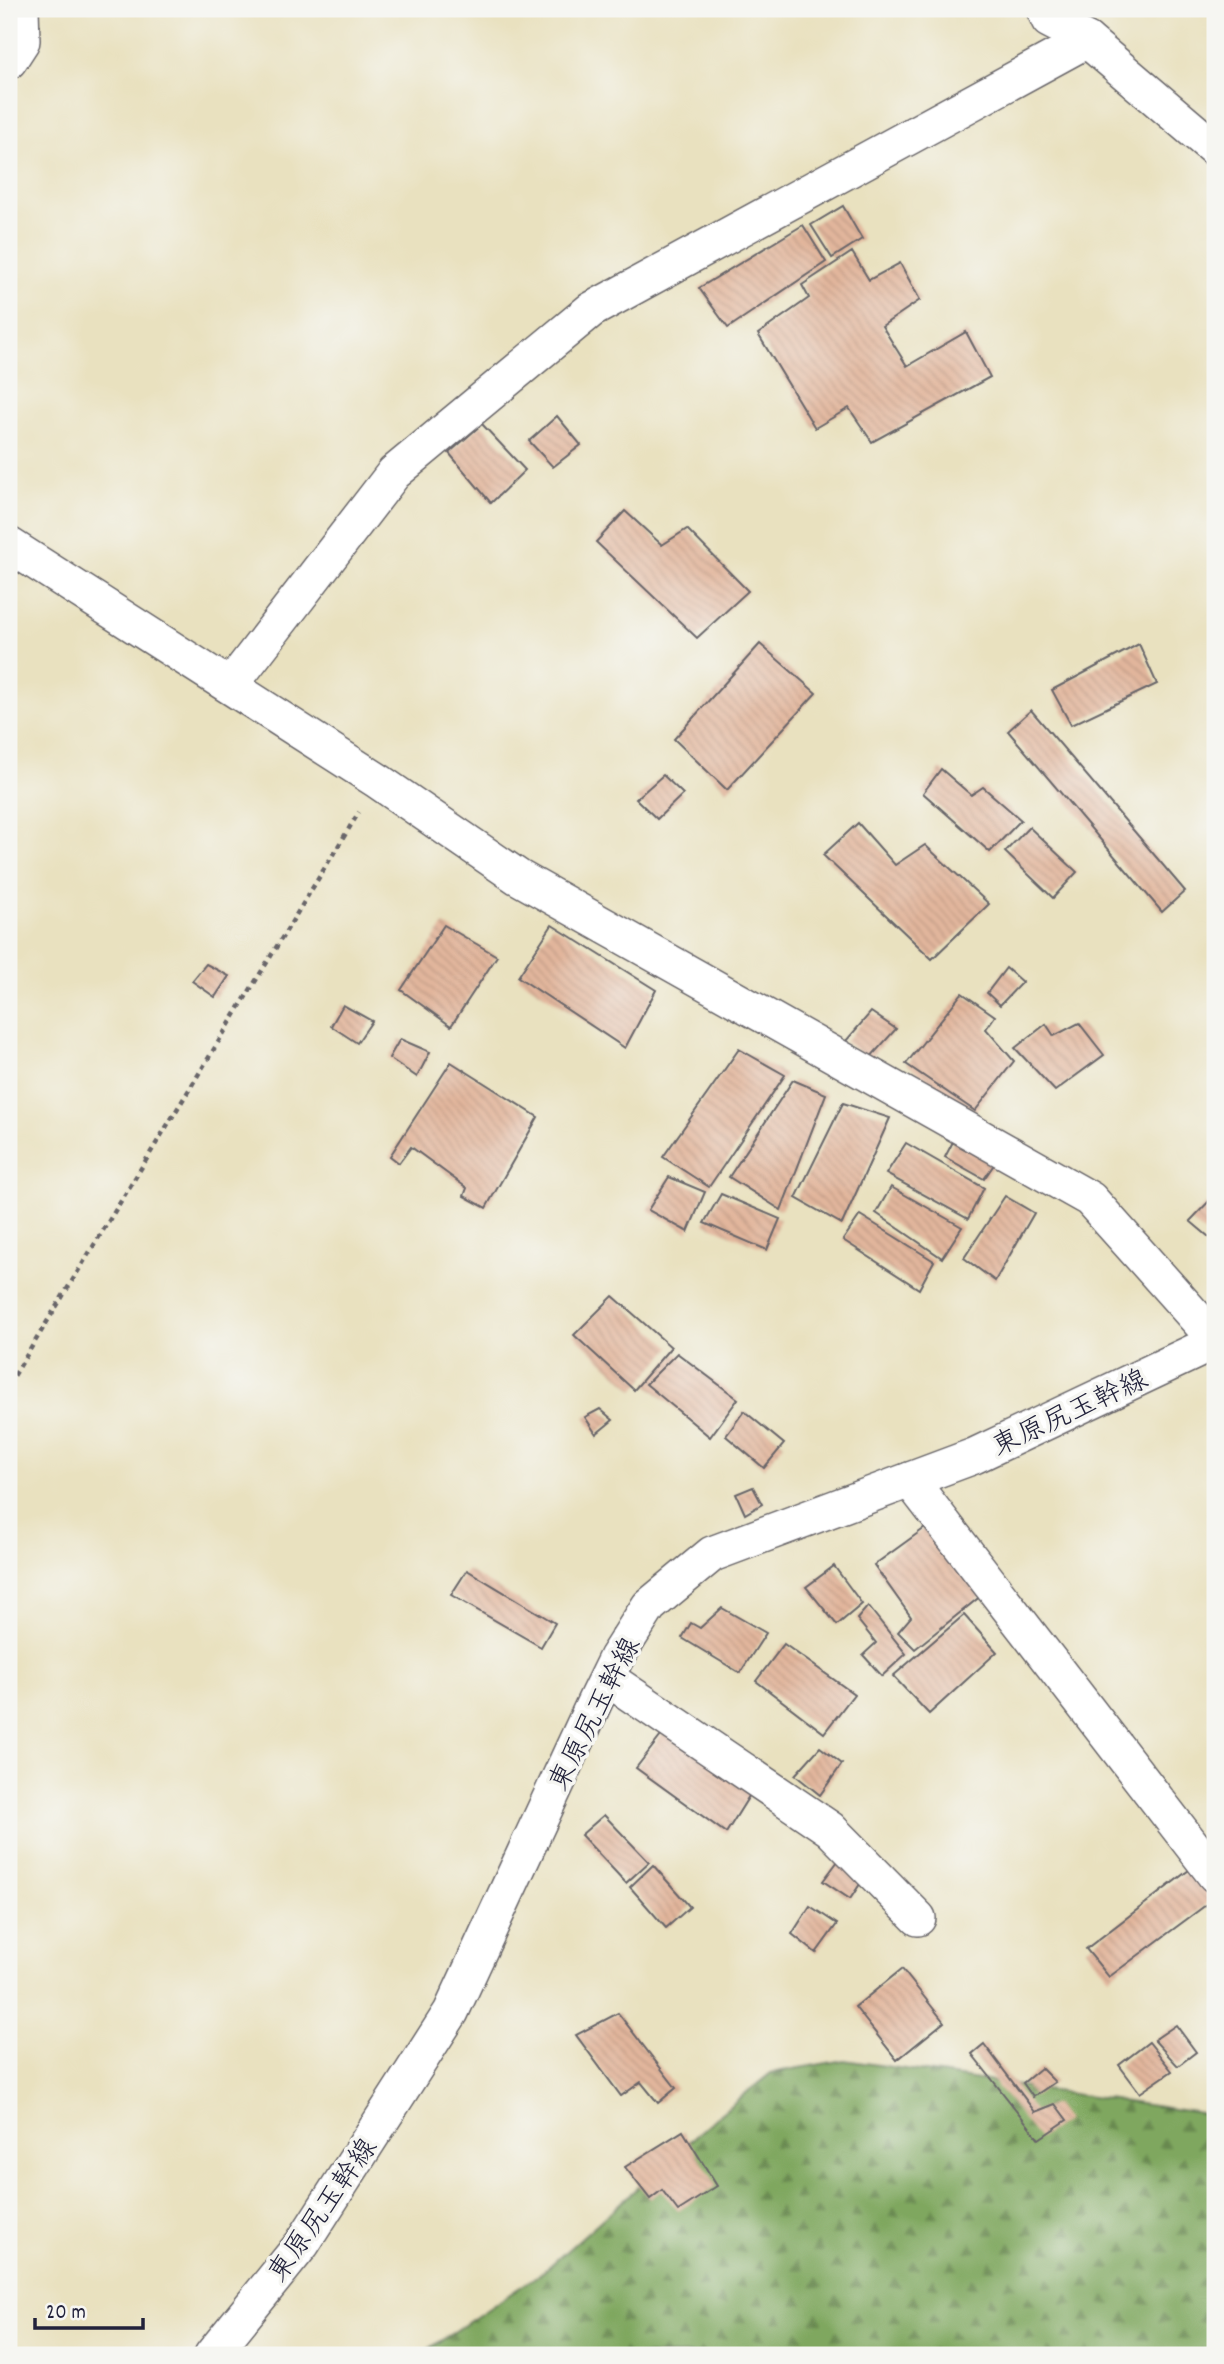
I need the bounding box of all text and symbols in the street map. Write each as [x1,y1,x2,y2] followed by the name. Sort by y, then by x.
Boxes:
[987,1362,1156,1469] street label: 東原尻玉幹線
[541,1631,653,1799] street label: 東原尻玉幹線
[261,2132,390,2292] street label: 東原尻玉幹線
[35,2287,144,2331] scale bar
[46,2299,86,2329] text: 20 m

